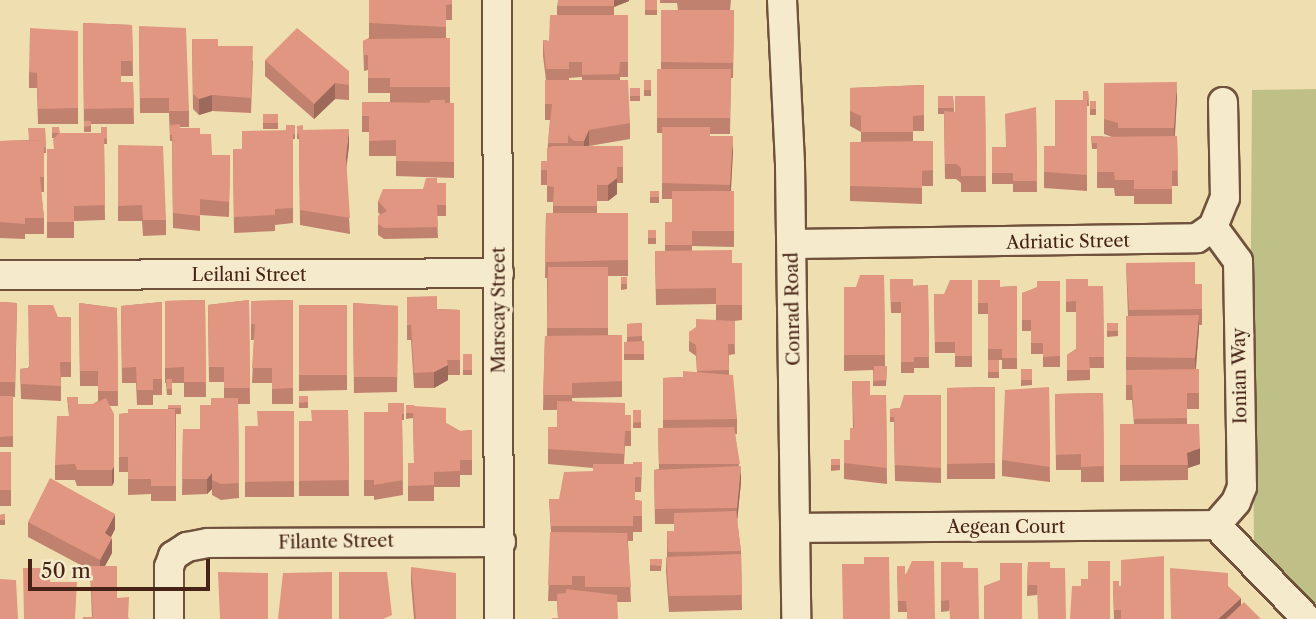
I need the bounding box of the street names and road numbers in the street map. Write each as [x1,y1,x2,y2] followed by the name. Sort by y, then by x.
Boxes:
[1006,230,1130,254] street label: Adriatic Street
[488,246,510,374] street label: Marscay Street
[781,252,805,366] street label: Conrad Road
[192,264,306,286] street label: Leilani Street
[1228,327,1252,425] street label: Ionian Way
[947,516,1065,538] street label: Aegean Court
[278,530,394,554] street label: Filante Street

